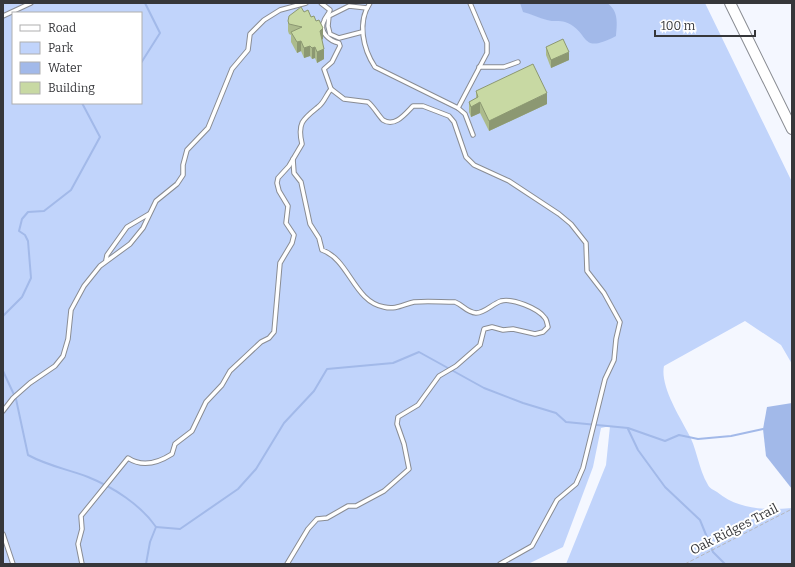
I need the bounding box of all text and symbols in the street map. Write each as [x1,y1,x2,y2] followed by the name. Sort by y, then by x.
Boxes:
[12,12,142,104] legend
[655,12,755,38] scale bar
[661,19,696,33] text: 100 m
[48,21,76,35] text: Road
[48,41,74,55] text: Park
[48,61,83,75] text: Water
[48,81,95,95] text: Building
[687,500,781,558] street label: Oak Ridges Trail

